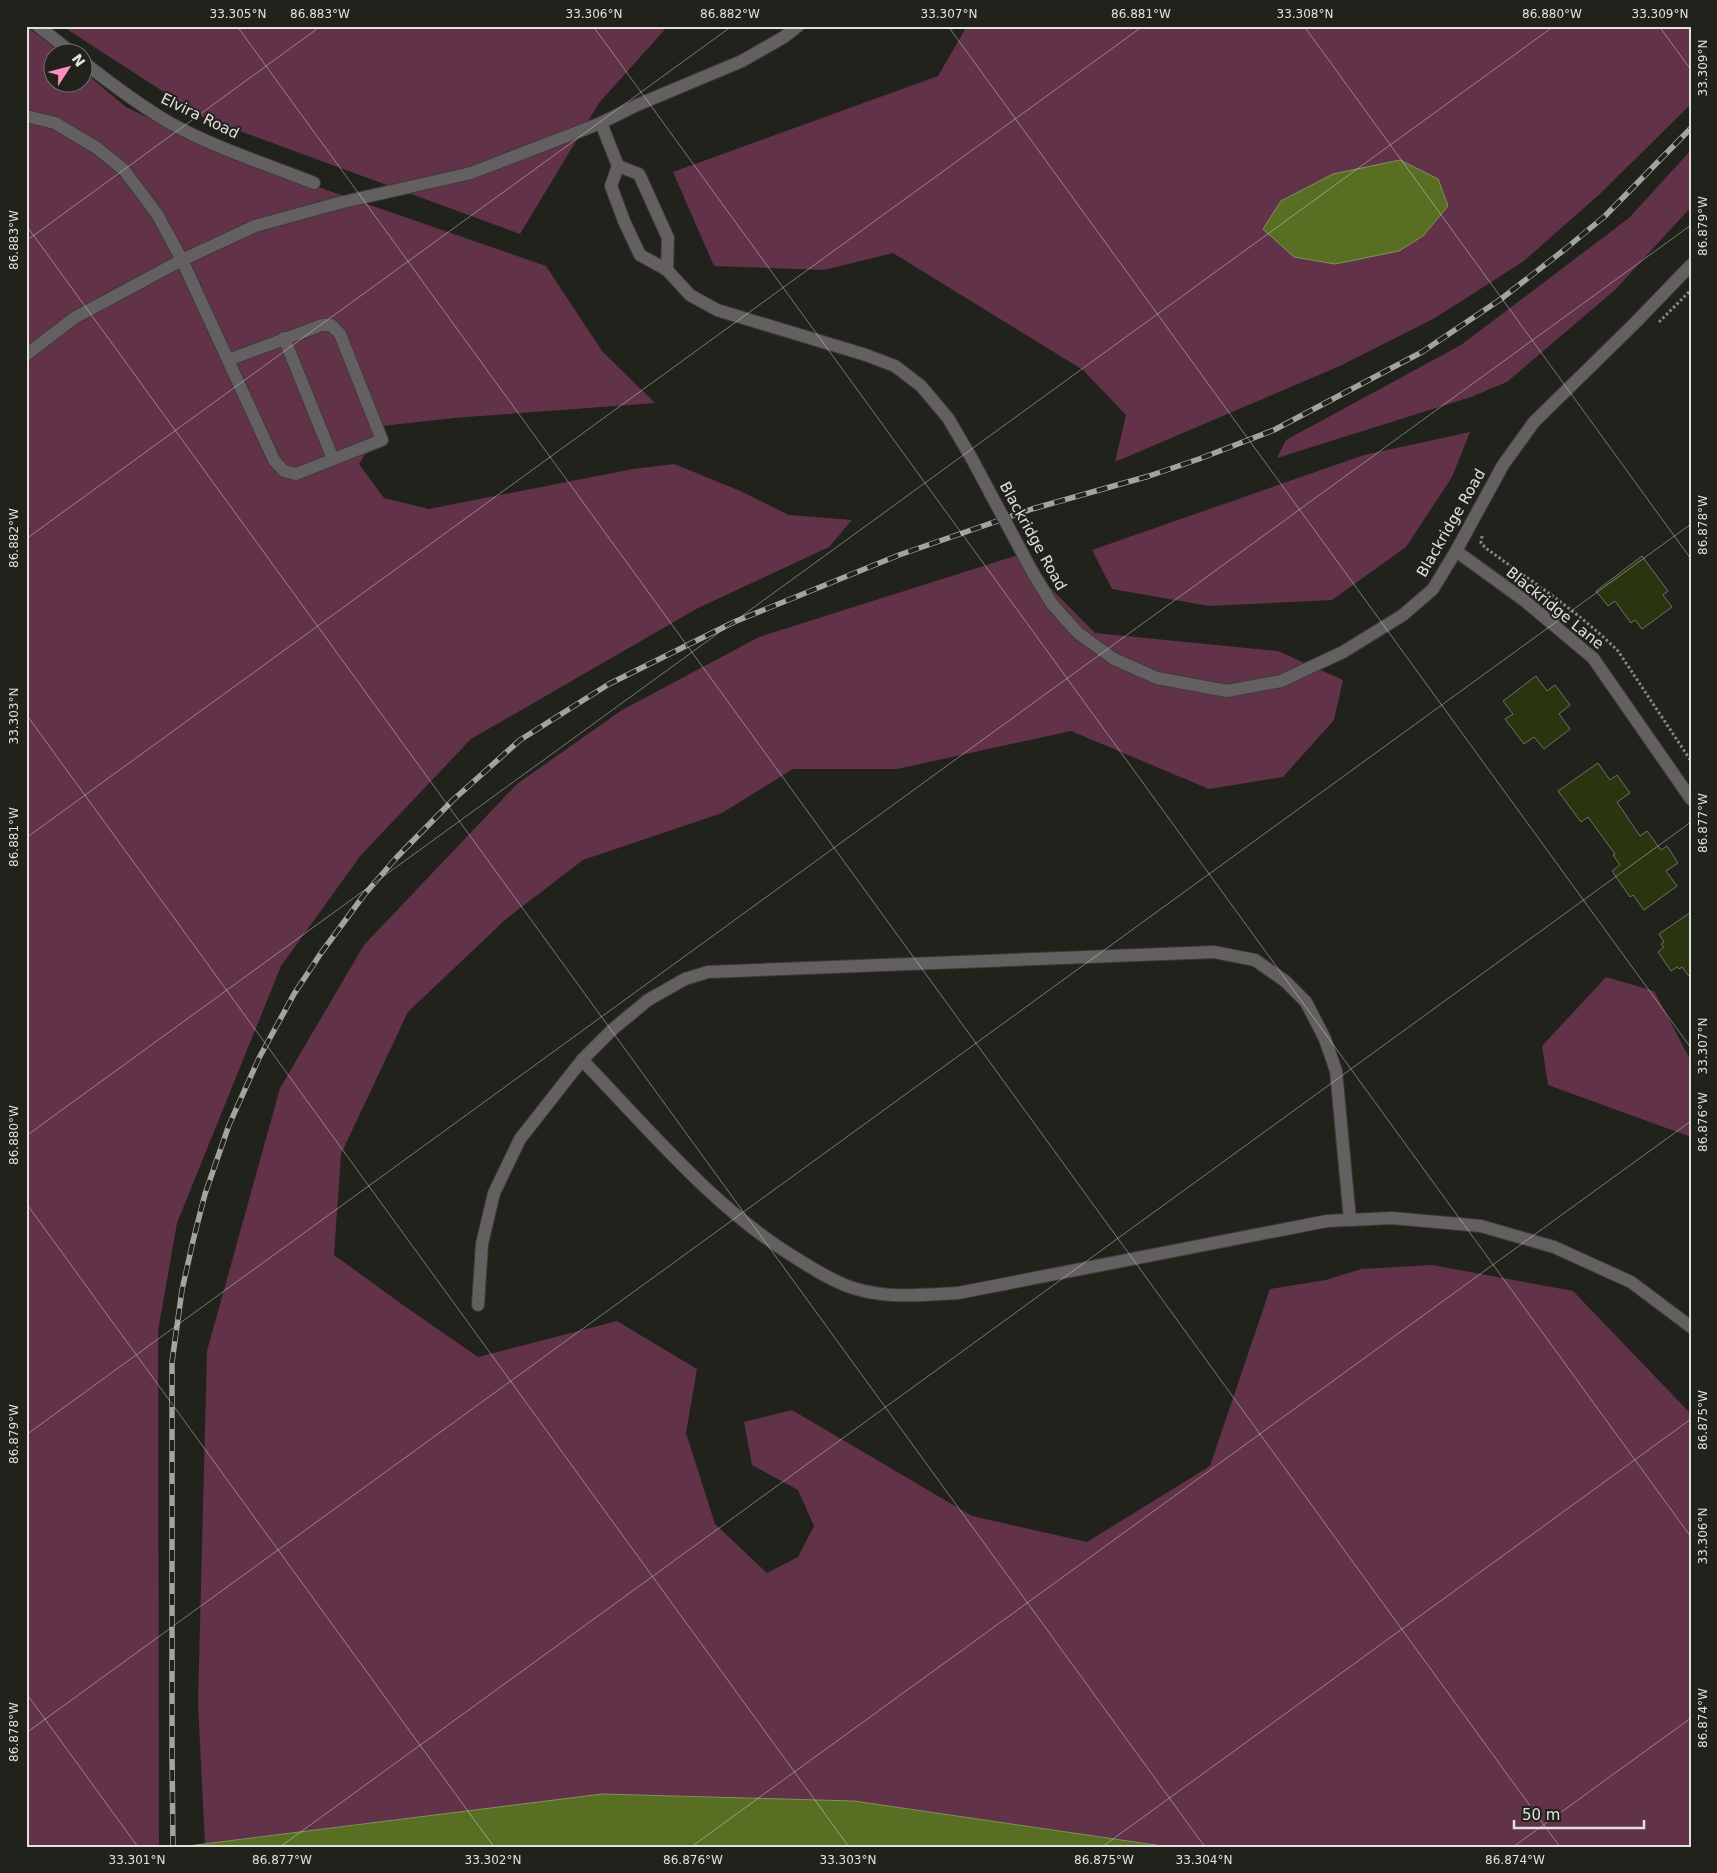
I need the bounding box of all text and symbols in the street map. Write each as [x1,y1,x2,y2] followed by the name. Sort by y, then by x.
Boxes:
[210,7,266,21] text: 33.305°N
[290,7,350,21] text: 86.883°W
[566,7,622,21] text: 33.306°N
[700,7,760,21] text: 86.882°W
[921,7,977,21] text: 33.307°N
[1111,7,1171,21] text: 86.881°W
[1277,7,1333,21] text: 33.308°N
[1522,7,1582,21] text: 86.880°W
[1632,7,1688,21] text: 33.309°N
[1696,40,1710,96] text: 33.309°N
[42,42,92,92] north arrow
[69,51,88,70] text: N
[158,89,242,143] street label: Elvira Road
[1696,196,1710,256] text: 86.879°W
[7,210,21,270] text: 86.883°W
[1413,466,1489,580] street label: Blackridge Road
[996,478,1070,594] street label: Blackridge Road
[1696,495,1710,555] text: 86.878°W
[7,508,21,568] text: 86.882°W
[1503,563,1607,653] street label: Blackridge Lane
[7,688,21,744] text: 33.303°N
[1696,793,1710,853] text: 86.877°W
[7,807,21,867] text: 86.881°W
[1696,1018,1710,1074] text: 33.307°N
[1696,1092,1710,1152] text: 86.876°W
[7,1105,21,1165] text: 86.880°W
[1696,1390,1710,1450] text: 86.875°W
[7,1404,21,1464] text: 86.879°W
[1696,1508,1710,1564] text: 33.306°N
[1696,1688,1710,1748] text: 86.874°W
[7,1702,21,1762] text: 86.878°W
[1514,1798,1644,1830] scale bar
[1522,1806,1560,1824] text: 50 m
[109,1853,165,1867] text: 33.301°N
[252,1853,312,1867] text: 86.877°W
[465,1853,521,1867] text: 33.302°N
[663,1853,723,1867] text: 86.876°W
[820,1853,876,1867] text: 33.303°N
[1074,1853,1134,1867] text: 86.875°W
[1176,1853,1232,1867] text: 33.304°N
[1485,1853,1545,1867] text: 86.874°W

